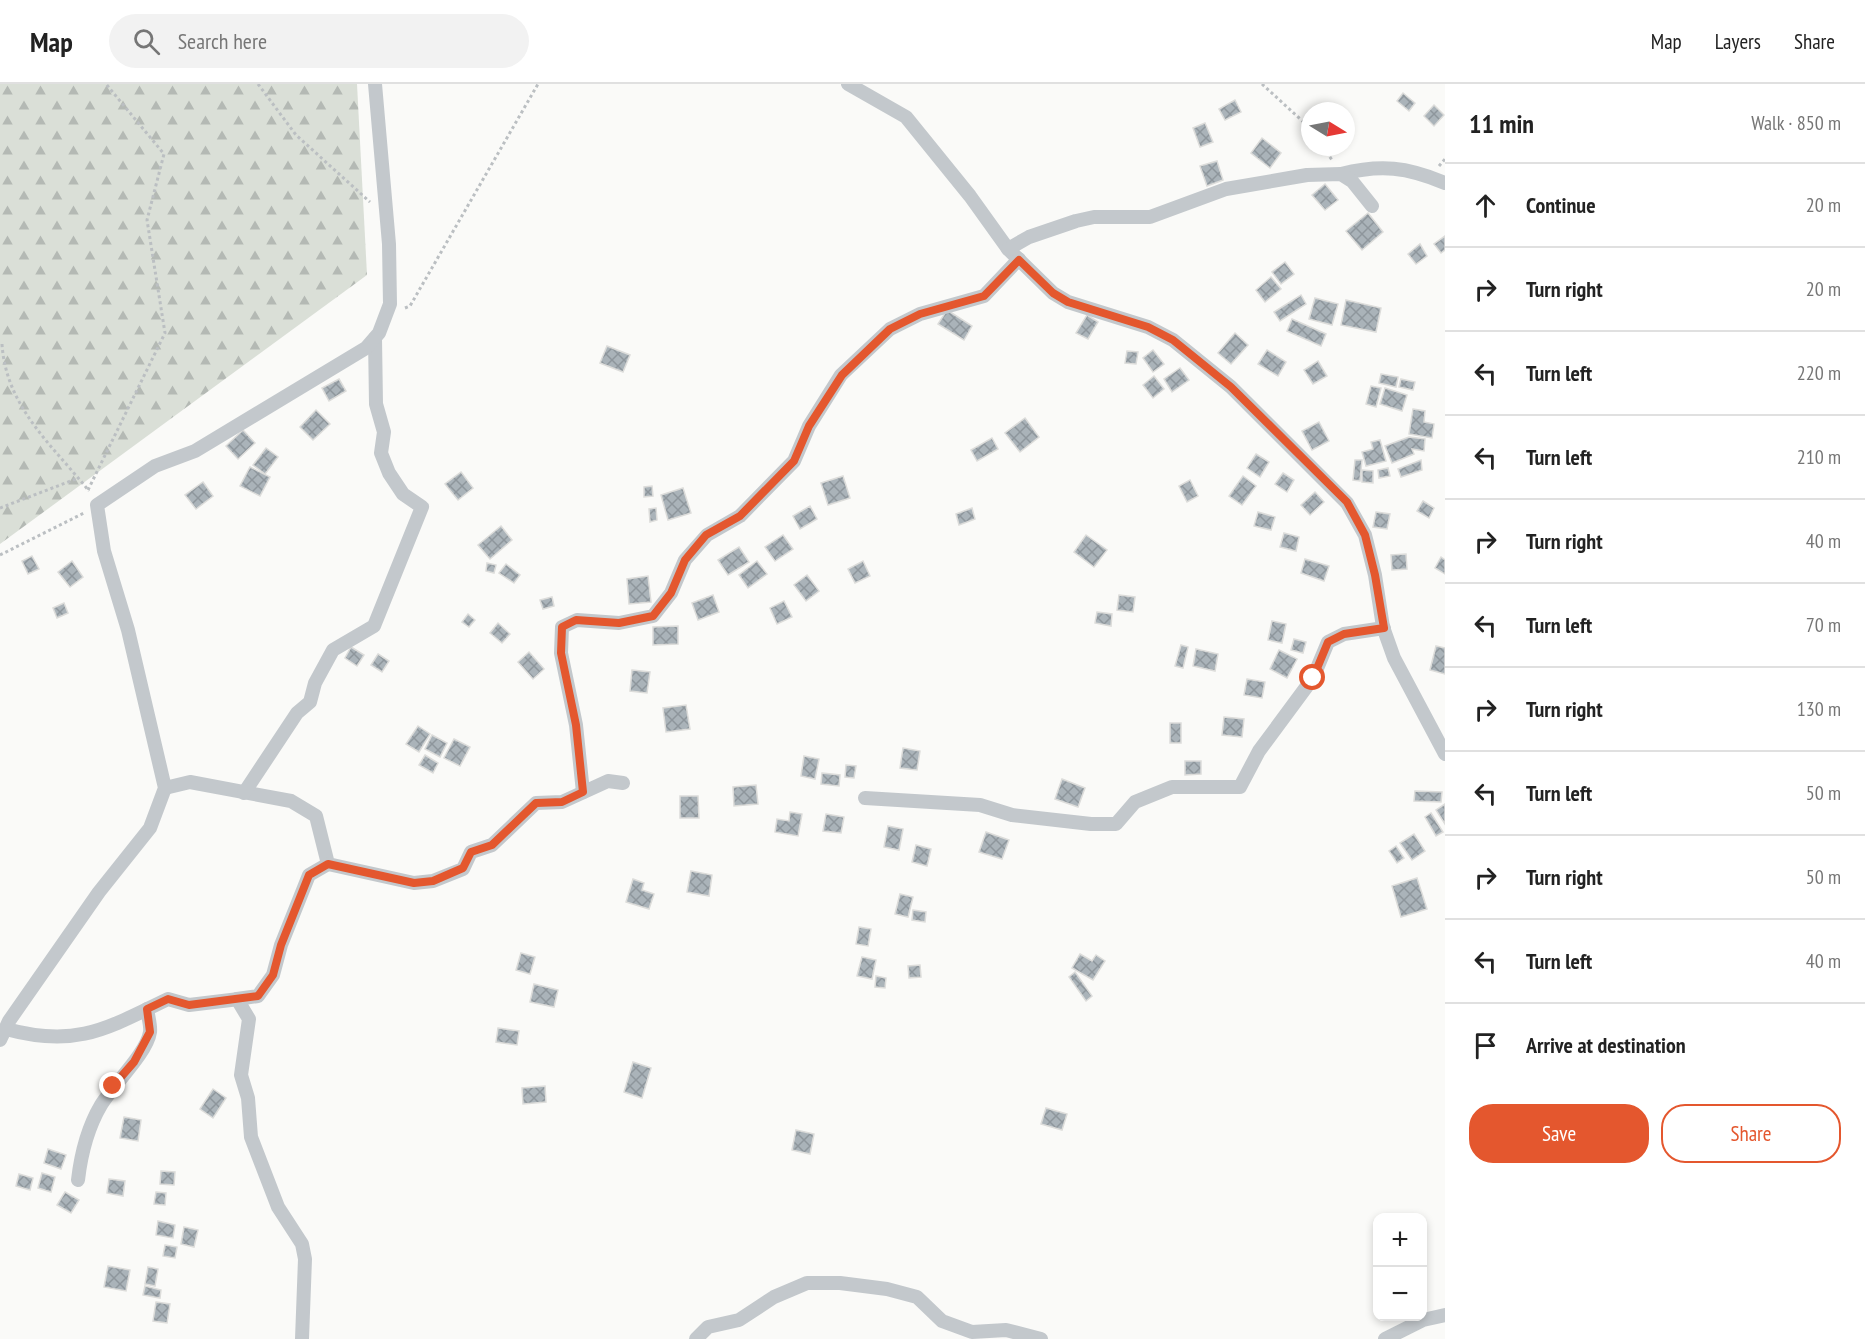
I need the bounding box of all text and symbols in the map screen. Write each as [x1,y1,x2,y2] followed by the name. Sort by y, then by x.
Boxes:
[109,14,529,68] search box
[30,23,73,60] text: Map
[130,25,163,58] icon: search
[178,27,267,55] text: Search here
[1651,28,1682,55] text: Map
[1715,28,1761,55] text: Layers
[1794,28,1835,55] text: Share
[1301,102,1355,156] north arrow
[1469,107,1534,140] text: 11 min
[1751,110,1841,136] text: Walk · 850 m
[1469,189,1502,222] icon: ahead
[1526,191,1596,219] text: Continue
[1806,192,1841,218] text: 20 m
[1469,273,1502,306] icon: right
[1526,275,1603,303] text: Turn right
[1806,276,1841,302] text: 20 m
[1469,357,1502,390] icon: left
[1526,359,1592,387] text: Turn left
[1797,360,1841,386] text: 220 m
[1469,441,1502,474] icon: left
[1526,443,1592,471] text: Turn left
[1797,444,1841,470] text: 210 m
[1469,525,1502,558] icon: right
[1526,527,1603,555] text: Turn right
[1806,528,1841,554] text: 40 m
[1469,609,1502,642] icon: left
[1526,611,1592,639] text: Turn left
[1806,612,1841,638] text: 70 m
[1299,664,1325,690] route start
[1469,693,1502,726] icon: right
[1526,695,1603,723] text: Turn right
[1797,696,1841,722] text: 130 m
[1469,777,1502,810] icon: left
[1526,779,1592,807] text: Turn left
[1806,780,1841,806] text: 50 m
[1469,861,1502,894] icon: right
[1526,863,1603,891] text: Turn right
[1806,864,1841,890] text: 50 m
[1469,945,1502,978] icon: left
[1526,947,1592,975] text: Turn left
[1806,948,1841,974] text: 40 m
[1469,1029,1502,1062] icon: arrive
[1526,1031,1686,1059] text: Arrive at destination
[99,1072,125,1098] route end
[1469,1104,1649,1163] button: Save
[1661,1104,1841,1163] button: Share
[1373,1213,1427,1321] map controls
[1373,1213,1427,1267] button: +
[1373,1267,1427,1321] button: −

